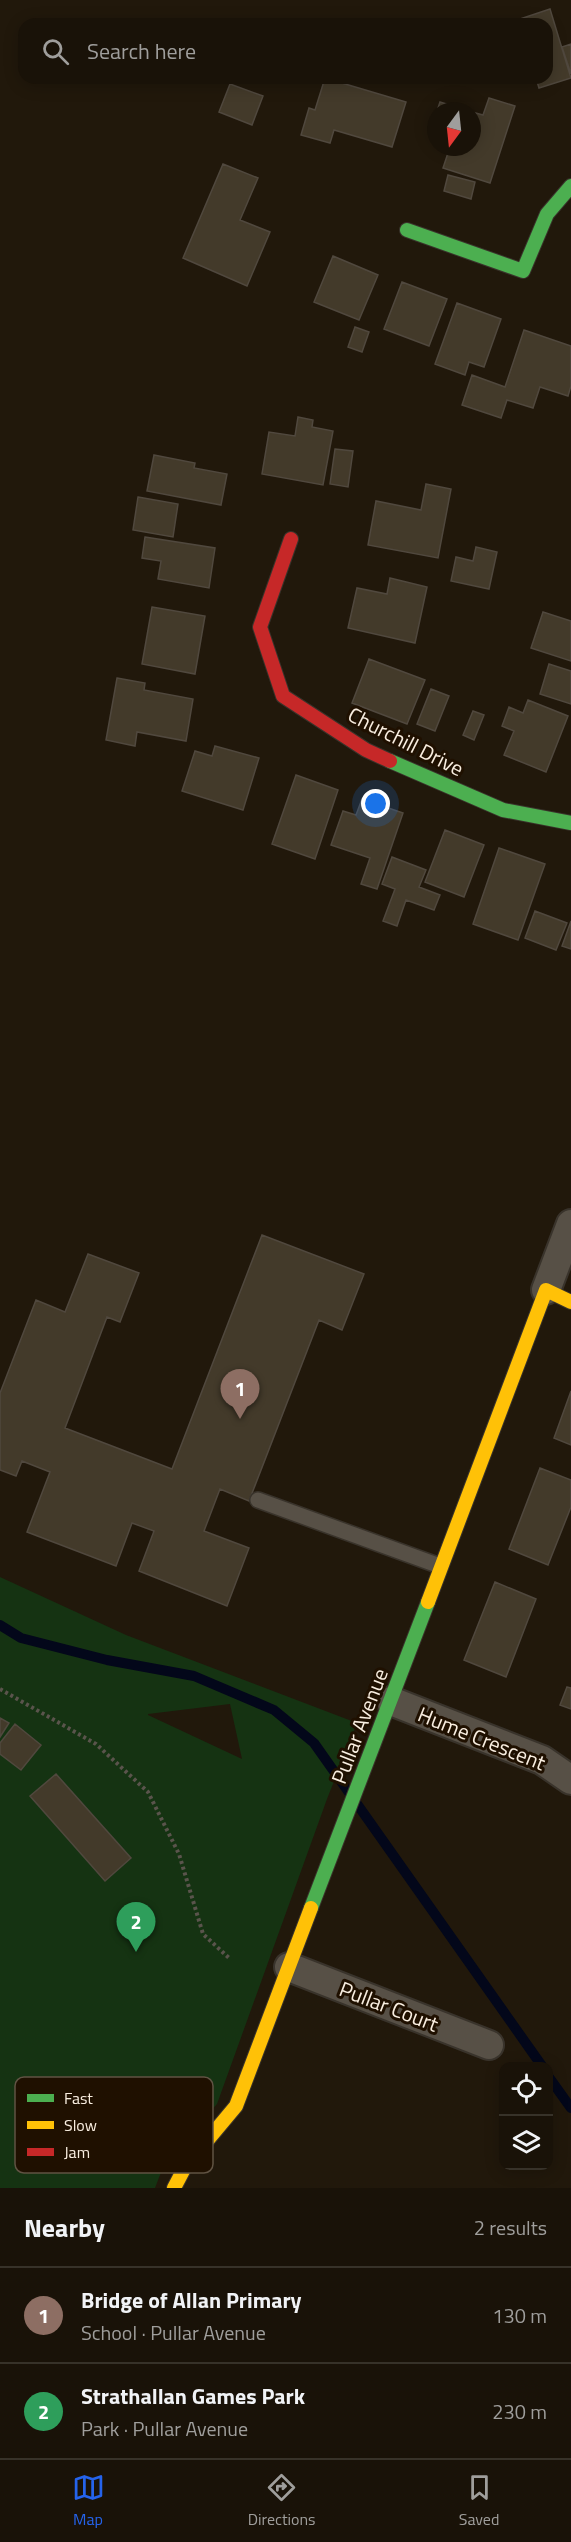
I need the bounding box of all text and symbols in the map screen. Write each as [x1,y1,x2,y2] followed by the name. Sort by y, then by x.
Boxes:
[18,18,553,84] search box
[87,34,196,68] text: Search here
[39,35,72,68] icon: search
[427,102,481,156] north arrow
[343,698,469,784] street label: Churchill Drive
[361,789,390,818] your location
[220,1370,260,1419] pin: 1
[322,1664,396,1788] street label: Pullar Avenue
[413,1698,551,1778] street label: Hume Crescent
[116,1902,156,1952] pin: 2
[335,1972,444,2040] street label: Pullar Court
[499,2062,553,2170] map controls
[499,2062,553,2116] button: locate
[15,2077,213,2173] legend
[64,2086,93,2110] text: Fast
[64,2113,97,2137] text: Slow
[499,2116,553,2170] button: layers
[64,2140,90,2164] text: Jam
[24,2208,105,2247] text: Nearby
[474,2212,547,2243] text: 2 results
[81,2283,302,2317] text: Bridge of Allan Primary
[38,2300,49,2331] text: 1
[492,2300,547,2331] text: 130 m
[81,2317,266,2348] text: School · Pullar Avenue
[81,2379,305,2413] text: Strathallan Games Park
[38,2396,49,2427] text: 2
[492,2396,547,2427] text: 230 m
[81,2413,248,2444] text: Park · Pullar Avenue
[72,2471,105,2531] tab: Map
[248,2471,316,2531] tab: Directions
[459,2471,499,2531] tab: Saved

